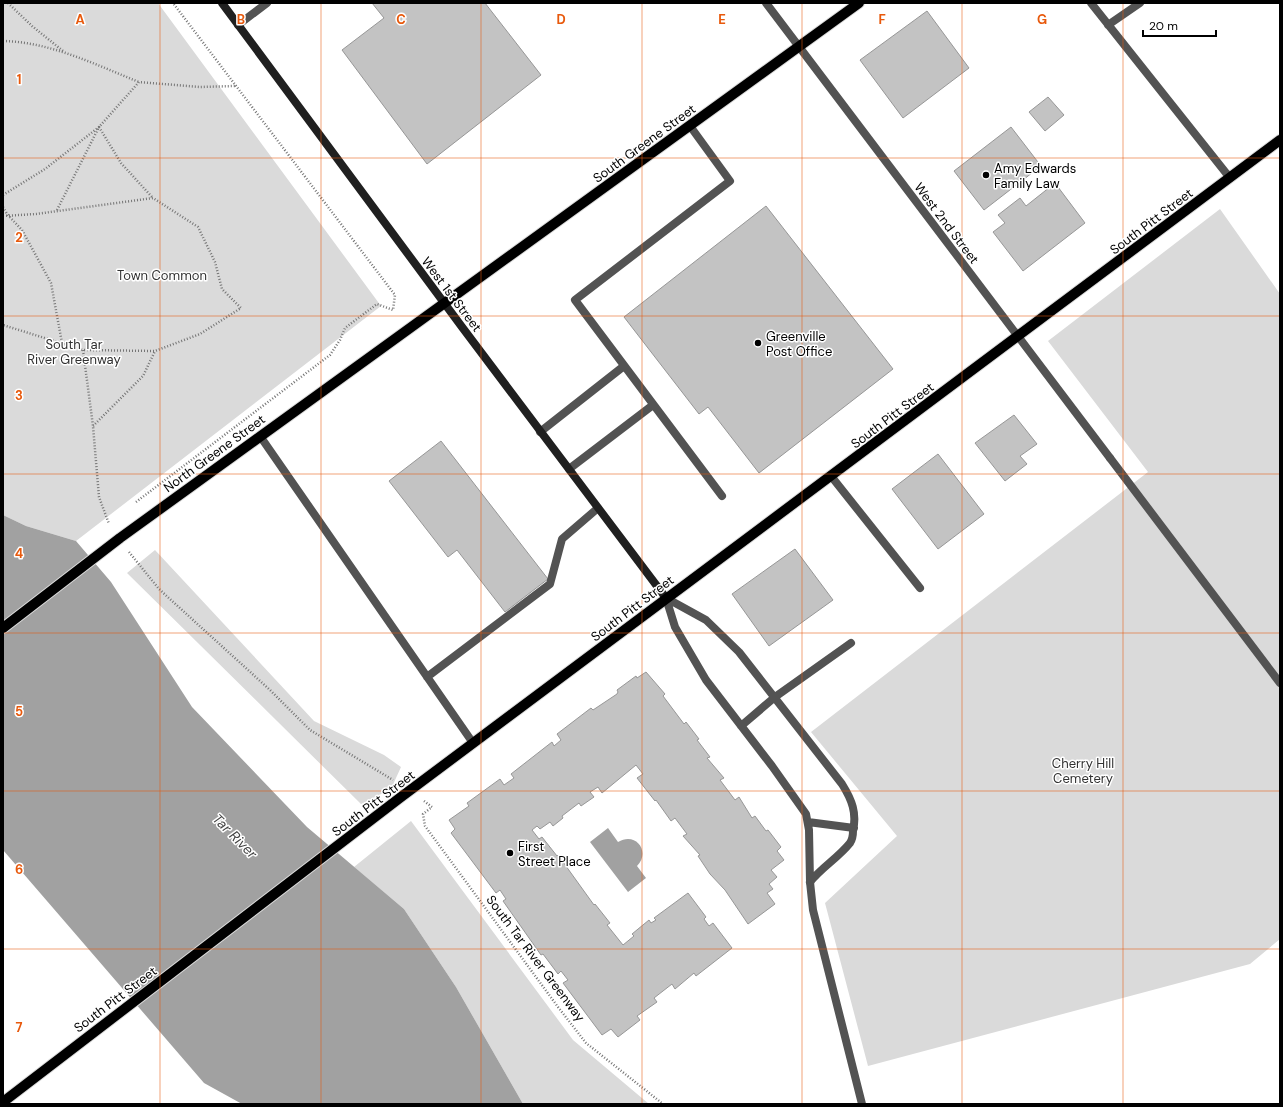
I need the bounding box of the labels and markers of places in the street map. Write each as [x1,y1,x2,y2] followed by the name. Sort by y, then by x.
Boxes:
[994,160,1076,192] place label: Amy Edwards Family Law
[981,170,991,180] marker: Amy Edwards Family Law
[766,328,832,360] place label: Greenville Post Office
[753,338,763,348] marker: Greenville Post Office
[518,838,591,870] place label: First Street Place
[505,848,515,858] marker: First Street Place

